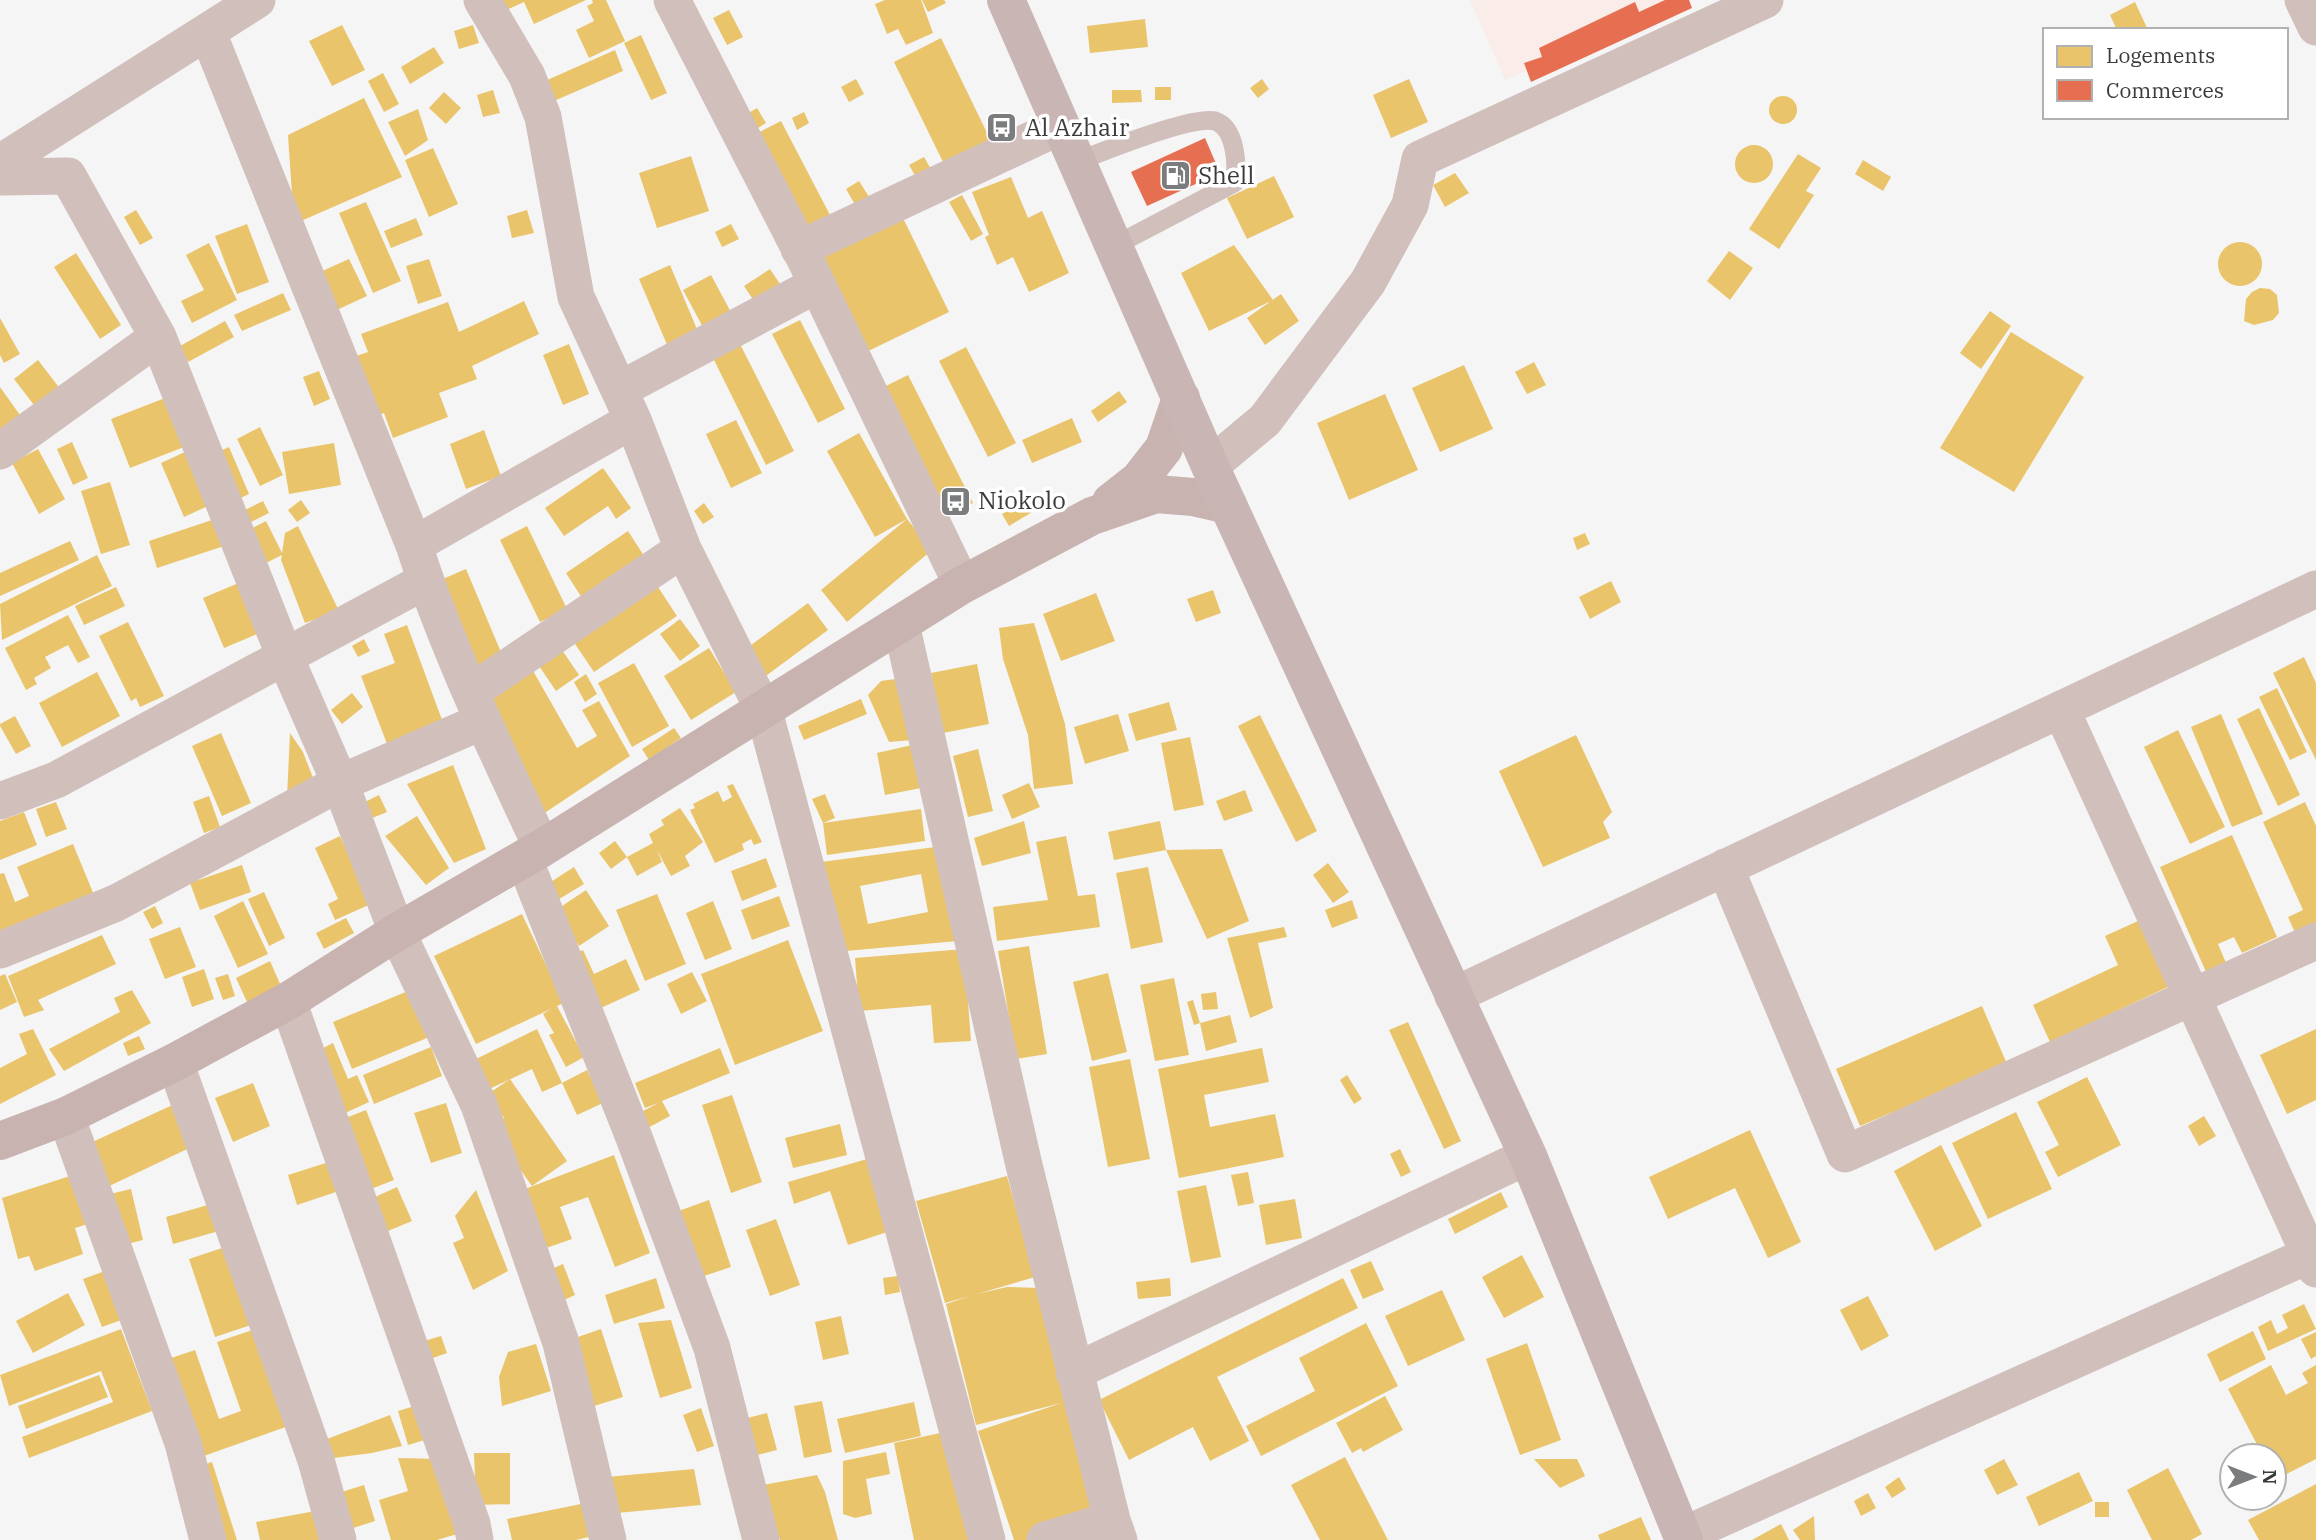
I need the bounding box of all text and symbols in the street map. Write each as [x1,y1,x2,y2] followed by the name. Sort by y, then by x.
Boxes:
[2043,28,2288,119] legend
[2106,41,2215,69] text: Logements
[2106,76,2224,104] text: Commerces
[985,111,1019,145] bus stop icon: Al Azhair
[1025,111,1130,143] place label: Al Azhair
[1158,159,1192,193] fuel station icon: Shell
[1198,159,1254,191] place label: Shell
[938,484,972,518] bus stop icon: Niokolo
[978,484,1066,516] place label: Niokolo
[2218,1442,2288,1512] north arrow
[2258,1469,2282,1485] text: N

